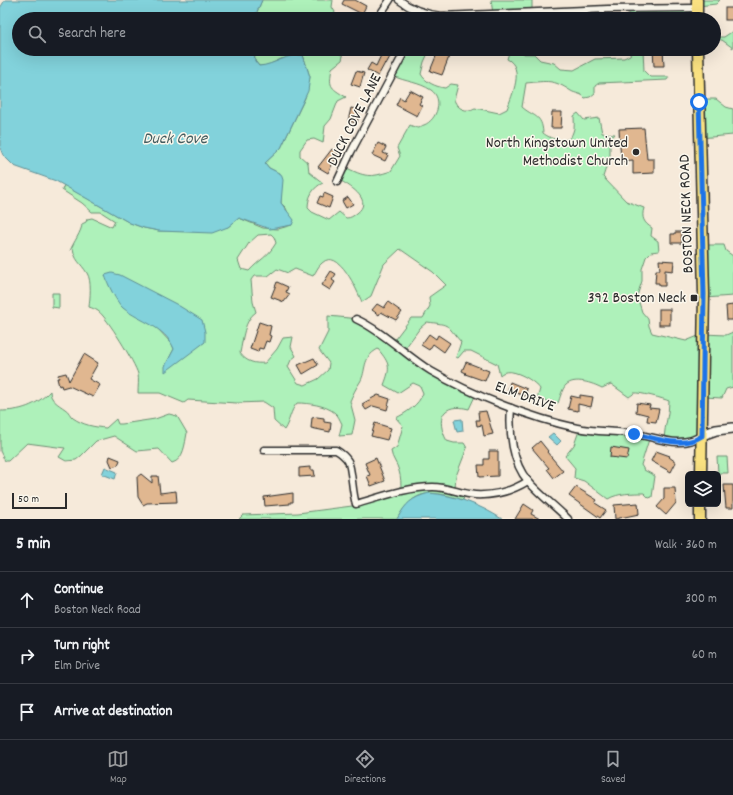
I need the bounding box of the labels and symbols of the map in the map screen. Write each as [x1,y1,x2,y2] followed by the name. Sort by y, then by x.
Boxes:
[322,69,389,170] street label: DUCK COVE LANE
[690,93,708,111] route start
[143,128,209,152] water label: Duck Cove
[486,132,628,173] place label: North Kingstown United Methodist Church
[631,147,641,157] marker: North Kingstown United Methodist Church
[673,154,701,274] street label: BOSTON NECK ROAD
[587,287,686,310] place label: 392 Boston Neck
[689,293,699,303] marker: 392 Boston Neck
[492,375,559,419] street label: ELM DRIVE
[625,425,643,443] route end
[12,491,67,510] scale bar

